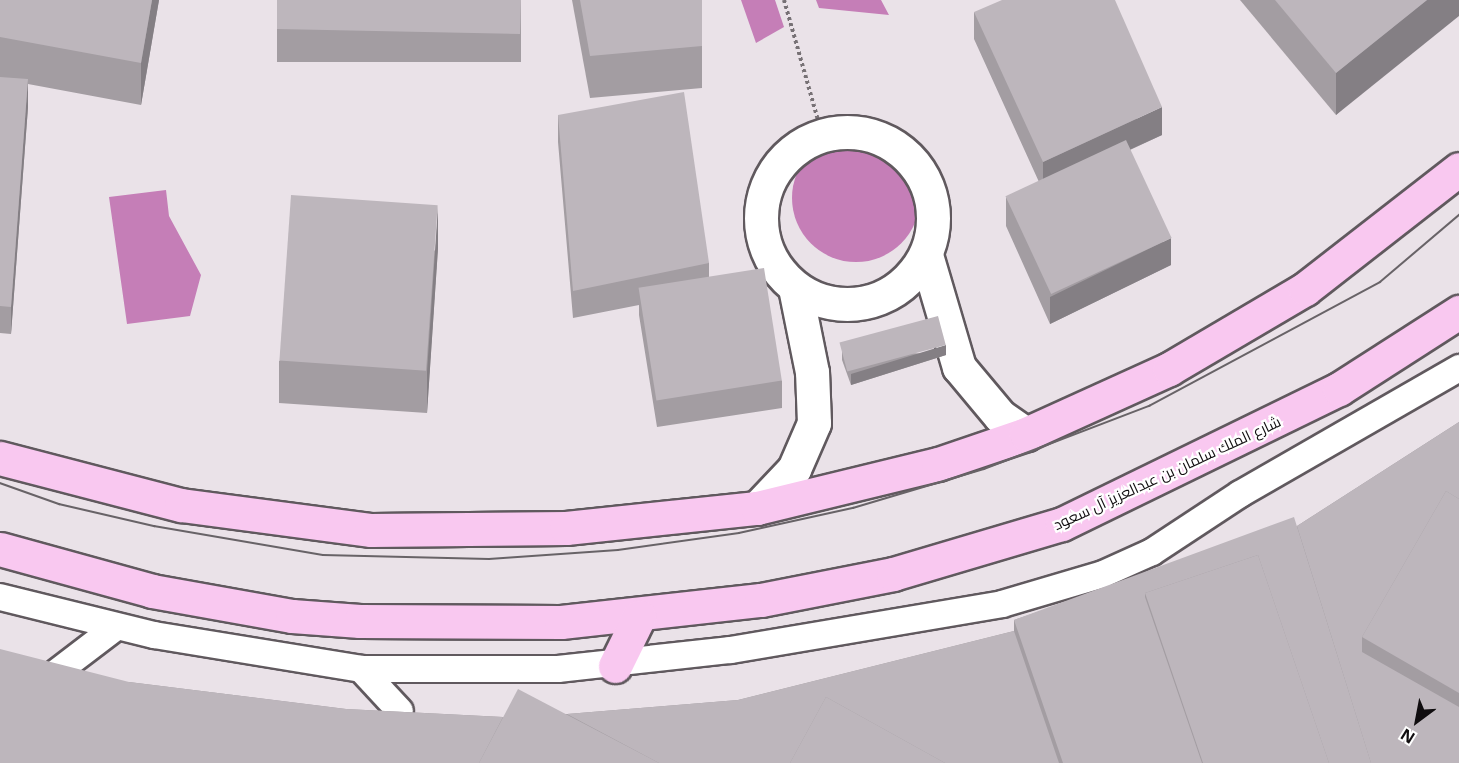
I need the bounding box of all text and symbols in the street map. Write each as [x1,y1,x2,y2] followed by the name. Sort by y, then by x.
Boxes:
[1050,412,1284,534] street label: شارع الملك سلمان بن عبدالعزيز آل سعود
[1387,691,1447,751] north arrow
[1396,723,1419,749] text: N

